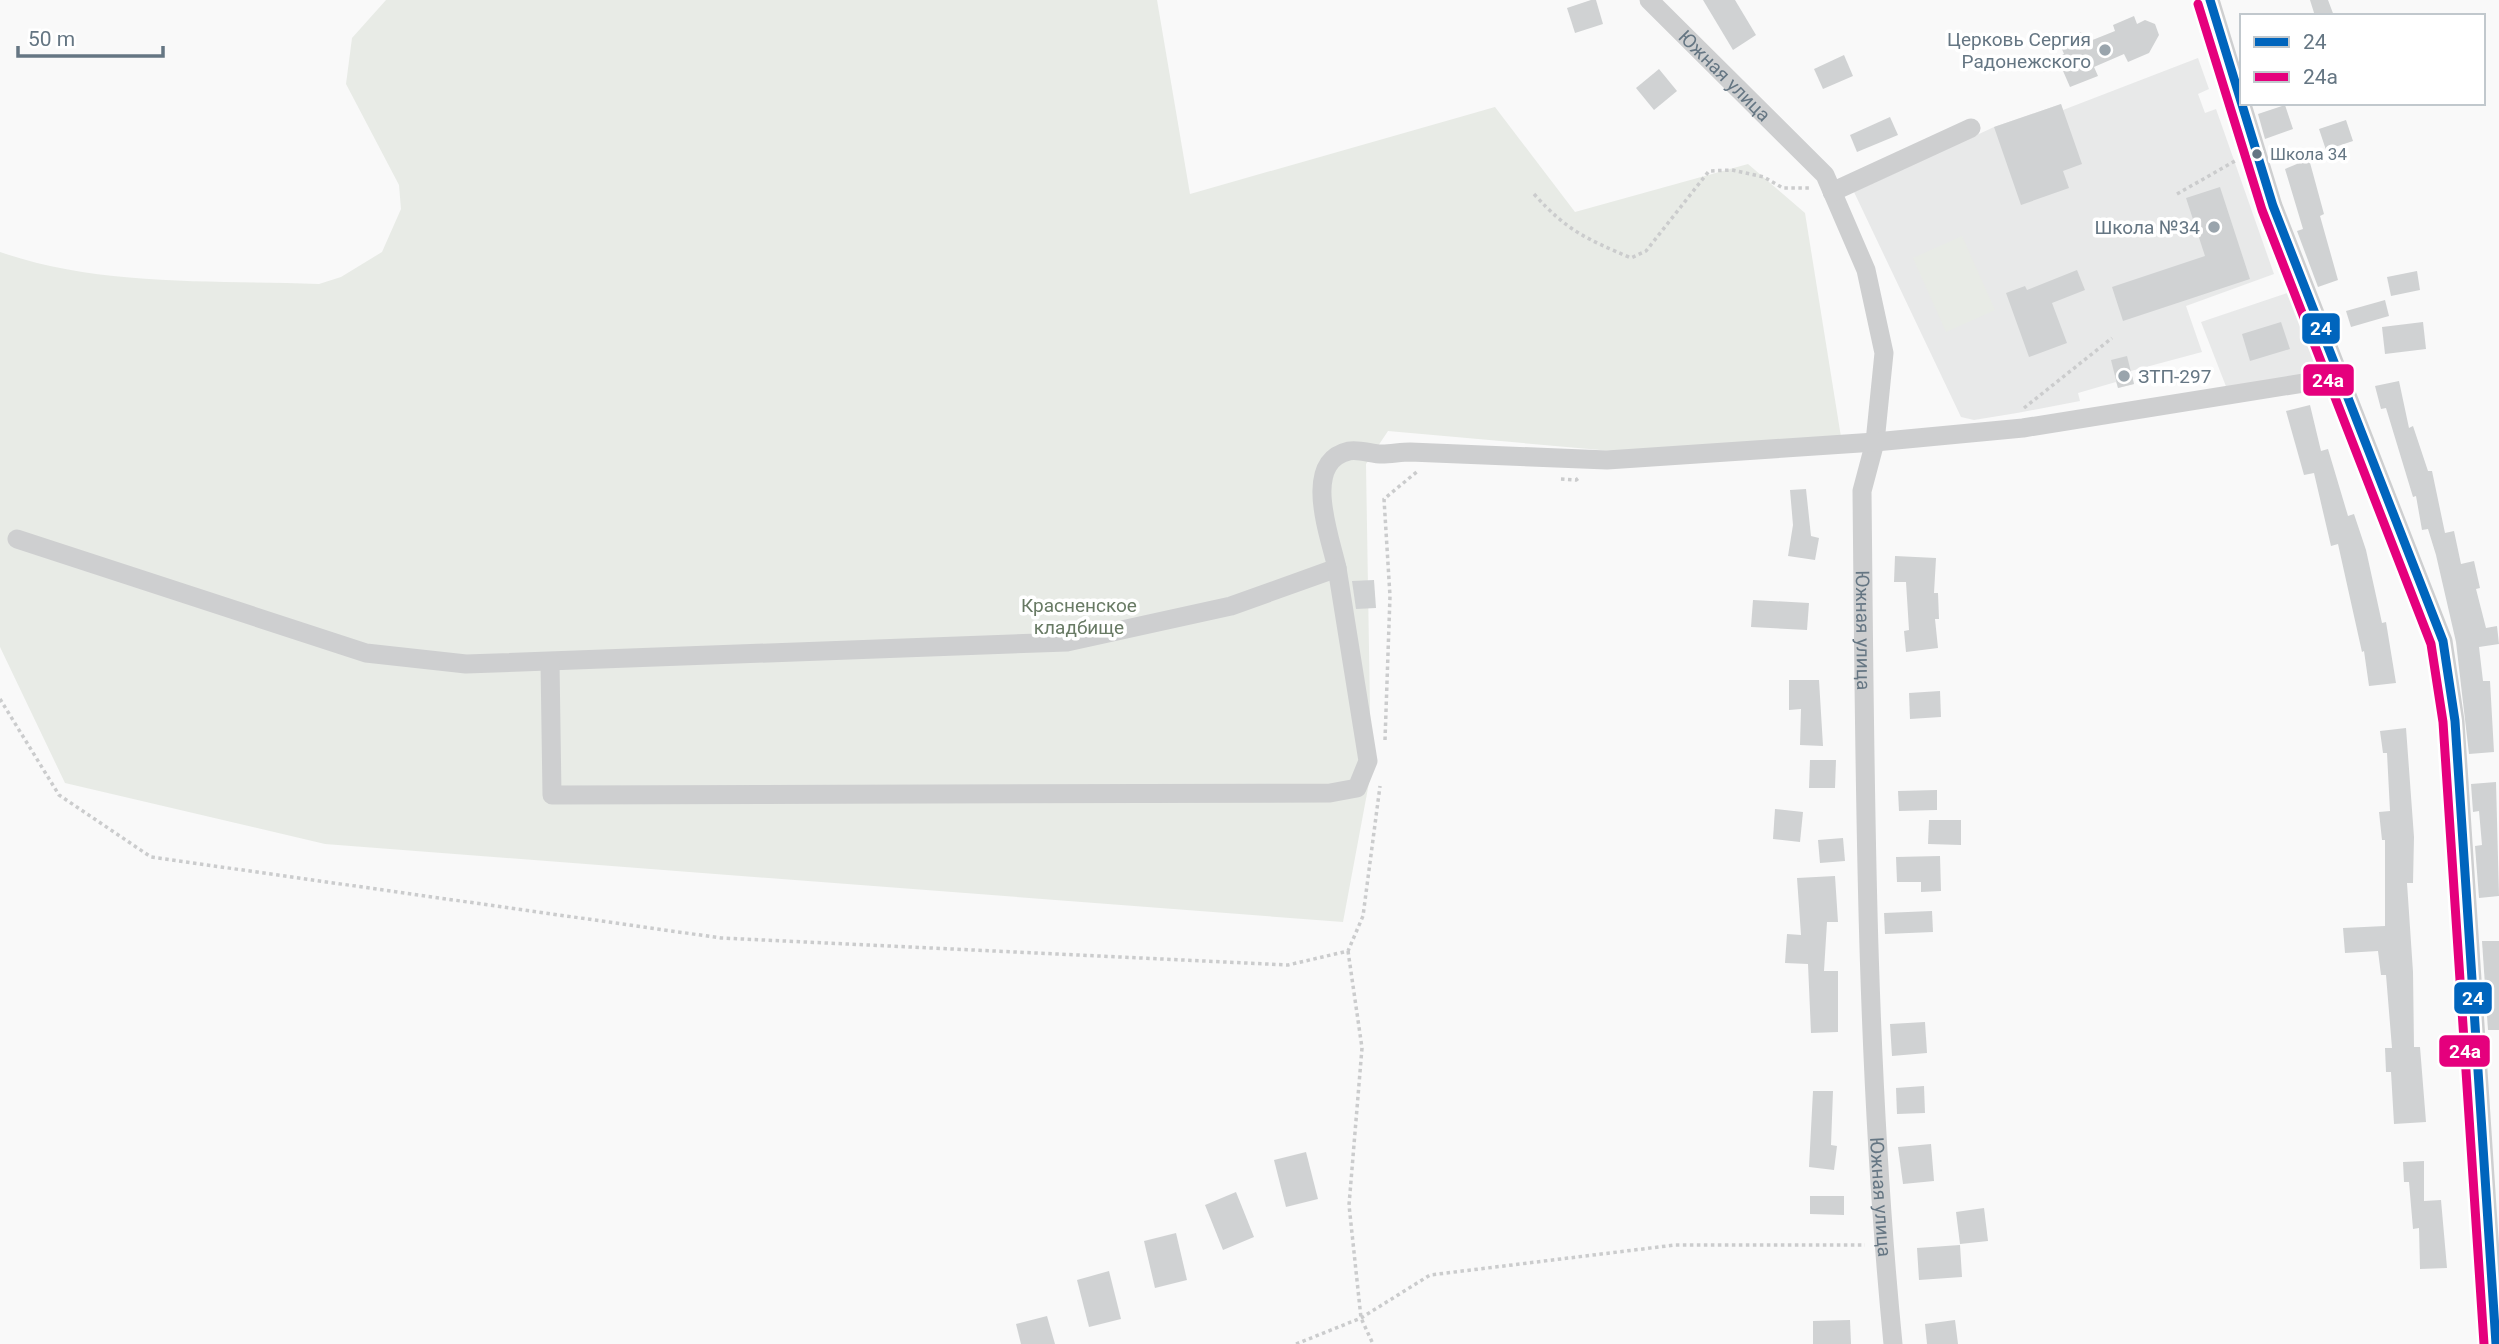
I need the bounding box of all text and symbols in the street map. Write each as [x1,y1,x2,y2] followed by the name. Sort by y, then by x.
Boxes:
[18,14,163,58] scale bar
[2240,14,2485,105] legend
[1674,25,1776,126] street label: Южная улица
[28,27,75,51] text: 50 m
[1947,28,2091,73] place label: Церковь Сергия Радонежского
[2303,30,2327,54] text: 24
[2097,42,2113,58] marker: Церковь Сергия Радонежского
[2303,65,2338,89] text: 24a
[2270,144,2347,164] place label: Школа 34
[2250,147,2264,161] marker: Школа 34
[2094,216,2200,239] place label: Школа №34
[2206,219,2222,235] marker: Школа №34
[2301,312,2341,345] line badge: 24
[2310,317,2332,340] text: 24
[2302,363,2355,397] line badge: 24a
[2138,365,2211,388] place label: ЗТП-297
[2116,368,2132,384] marker: ЗТП-297
[2312,369,2344,392] text: 24a
[1851,570,1876,690] street label: Южная улица
[1021,594,1137,639] park label: Красненское кладбище
[2453,981,2493,1015] line badge: 24
[2462,987,2484,1010] text: 24
[2438,1034,2491,1068] line badge: 24a
[2449,1040,2481,1063] text: 24a
[1866,1136,1897,1258] street label: Южная улица

